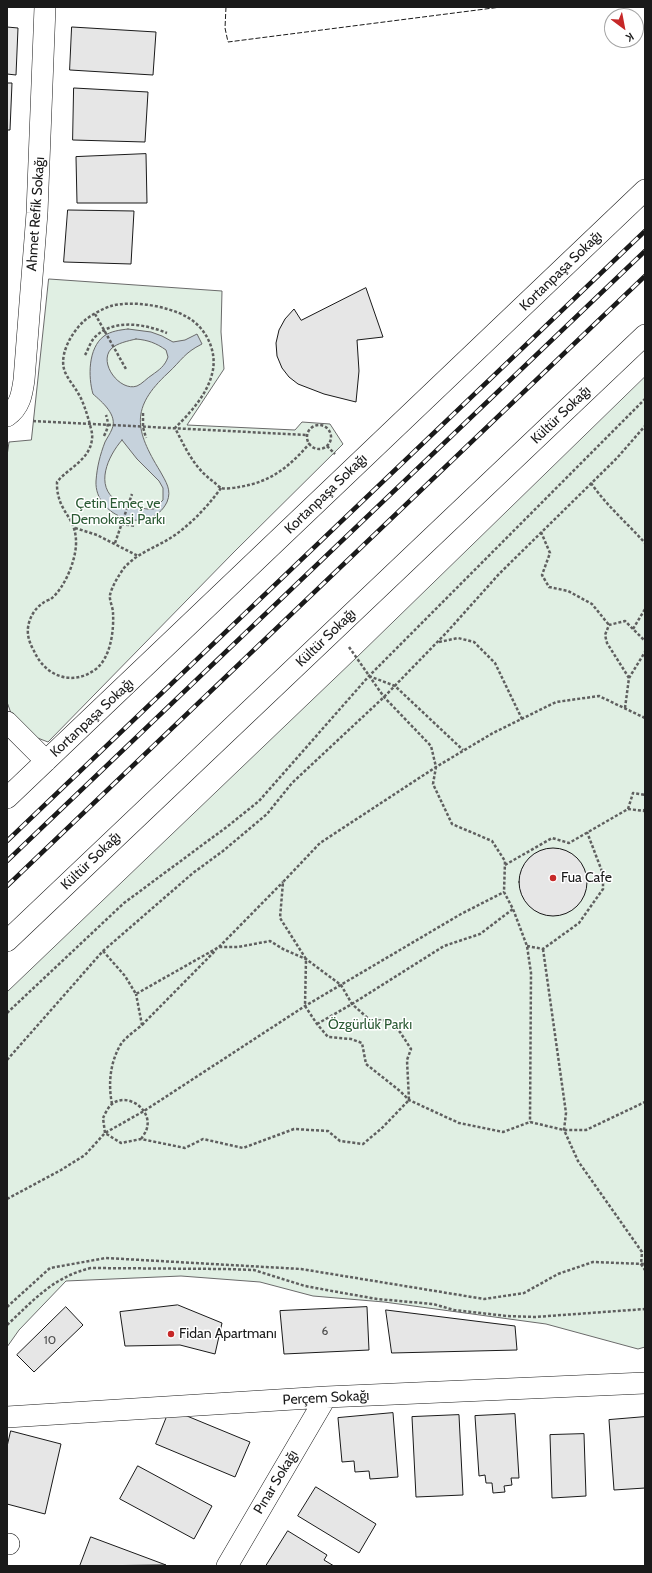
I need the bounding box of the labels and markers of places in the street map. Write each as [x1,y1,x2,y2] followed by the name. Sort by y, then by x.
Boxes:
[561,870,612,886] place label: Fua Cafe
[548,873,558,883] marker: Fua Cafe
[179,1326,277,1342] place label: Fidan Apartmanı
[166,1329,176,1339] marker: Fidan Apartmanı

